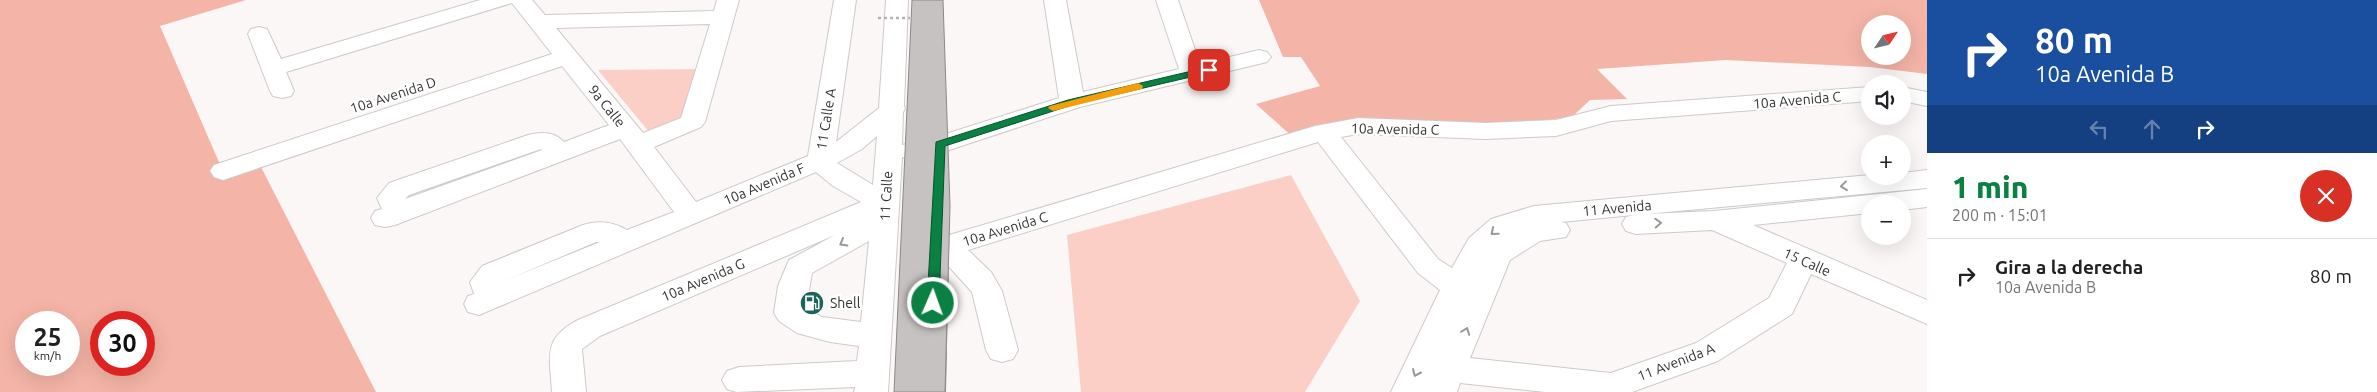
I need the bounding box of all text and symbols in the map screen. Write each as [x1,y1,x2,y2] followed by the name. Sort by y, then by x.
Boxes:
[1861,15,1911,65] north arrow
[1861,15,1911,245] map controls
[1952,20,2017,85] icon: right
[2035,20,2113,60] text: 80 m
[1188,49,1230,91] pin
[1195,56,1223,84] icon: arrive
[2035,61,2174,86] text: 10a Avenida B
[348,74,438,116] street label: 10a Avenida D
[1861,75,1911,125] button: sound
[585,82,629,130] street label: 9a Calle
[813,87,839,151] street label: 11 Calle A
[1752,88,1842,112] street label: 10a Avenida C
[2085,115,2113,143] icon: left
[2138,115,2166,143] icon: ahead
[2191,115,2219,143] icon: right
[1351,120,1440,138] street label: 10a Avenida C
[1861,135,1911,185] button: +
[721,160,807,208] street label: 10a Avenida F
[1952,170,2028,204] text: 1 min
[2300,170,2352,222] button: close
[877,171,895,221] street label: 11 Calle
[1839,180,1847,191] one-way arrow
[1861,195,1911,245] button: −
[1582,197,1652,219] street label: 11 Avenida
[1952,206,2048,224] text: 200 m · 15:01
[960,208,1050,250] street label: 10a Avenida C
[1654,218,1662,229] one-way arrow
[1491,227,1500,235] one-way arrow
[839,237,848,247] one-way arrow
[1781,245,1833,279] street label: 15 Calle
[659,255,747,305] street label: 10a Avenida G
[1995,256,2143,278] text: Gira a la derecha
[1952,262,1980,290] icon: right
[2310,265,2352,287] text: 80 m
[906,276,958,328] position arrow
[1995,278,2096,296] text: 10a Avenida B
[799,290,825,316] fuel station icon: Shell
[830,295,861,311] place label: Shell
[90,311,155,376] speed limit sign: 30
[33,323,62,351] text: 25
[1460,327,1470,336] one-way arrow
[1635,340,1717,384] street label: 11 Avenida A
[34,349,61,362] text: km/h
[1412,368,1423,377] one-way arrow

